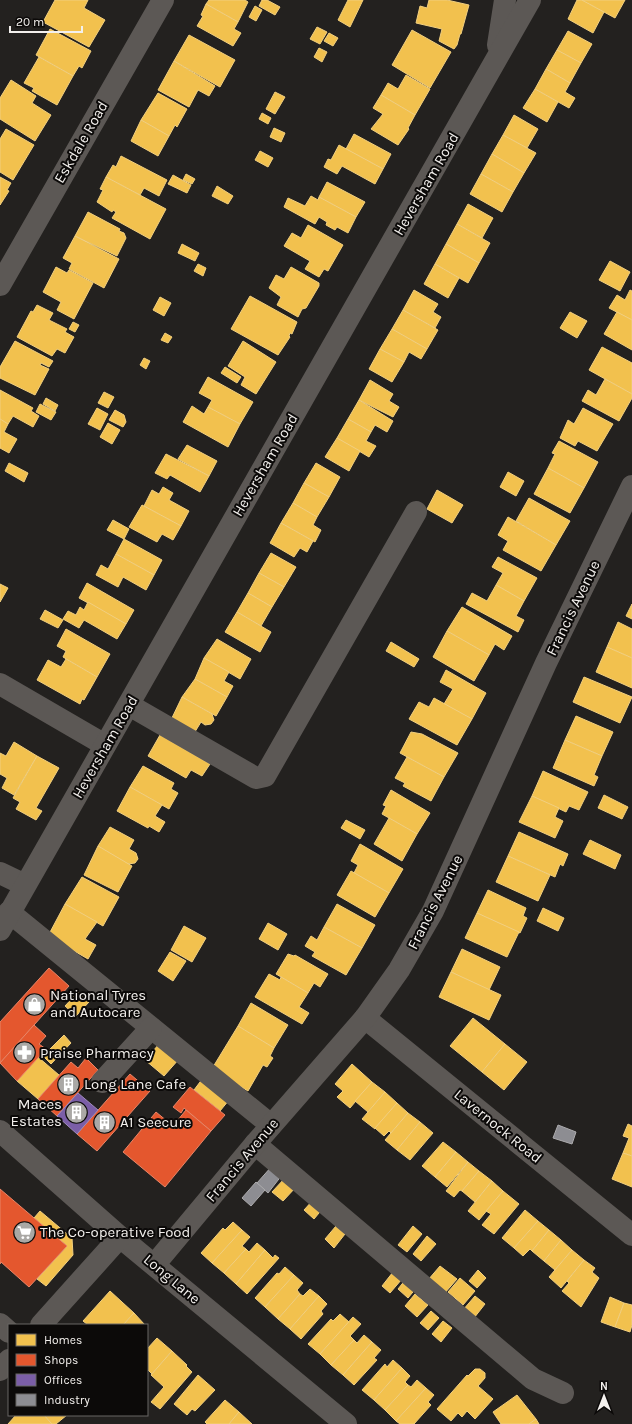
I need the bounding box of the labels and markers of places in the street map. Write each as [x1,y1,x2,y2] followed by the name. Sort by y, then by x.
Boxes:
[50,986,146,1021] place label: National Tyres and Autocare
[22,991,48,1017] shop icon: National Tyres and Autocare
[12,1040,38,1066] pharmacy icon: Praise Pharmacy
[40,1044,154,1062] place label: Praise Pharmacy
[55,1071,81,1097] building icon: Long Lane Cafe
[84,1075,186,1093] place label: Long Lane Cafe
[11,1095,62,1130] place label: Maces Estates
[64,1100,90,1126] building icon: Maces Estates
[92,1109,118,1135] building icon: A1 Seecure
[120,1113,192,1131] place label: A1 Seecure
[12,1219,38,1245] supermarket icon: The Co-operative Food
[40,1223,190,1241] place label: The Co-operative Food

